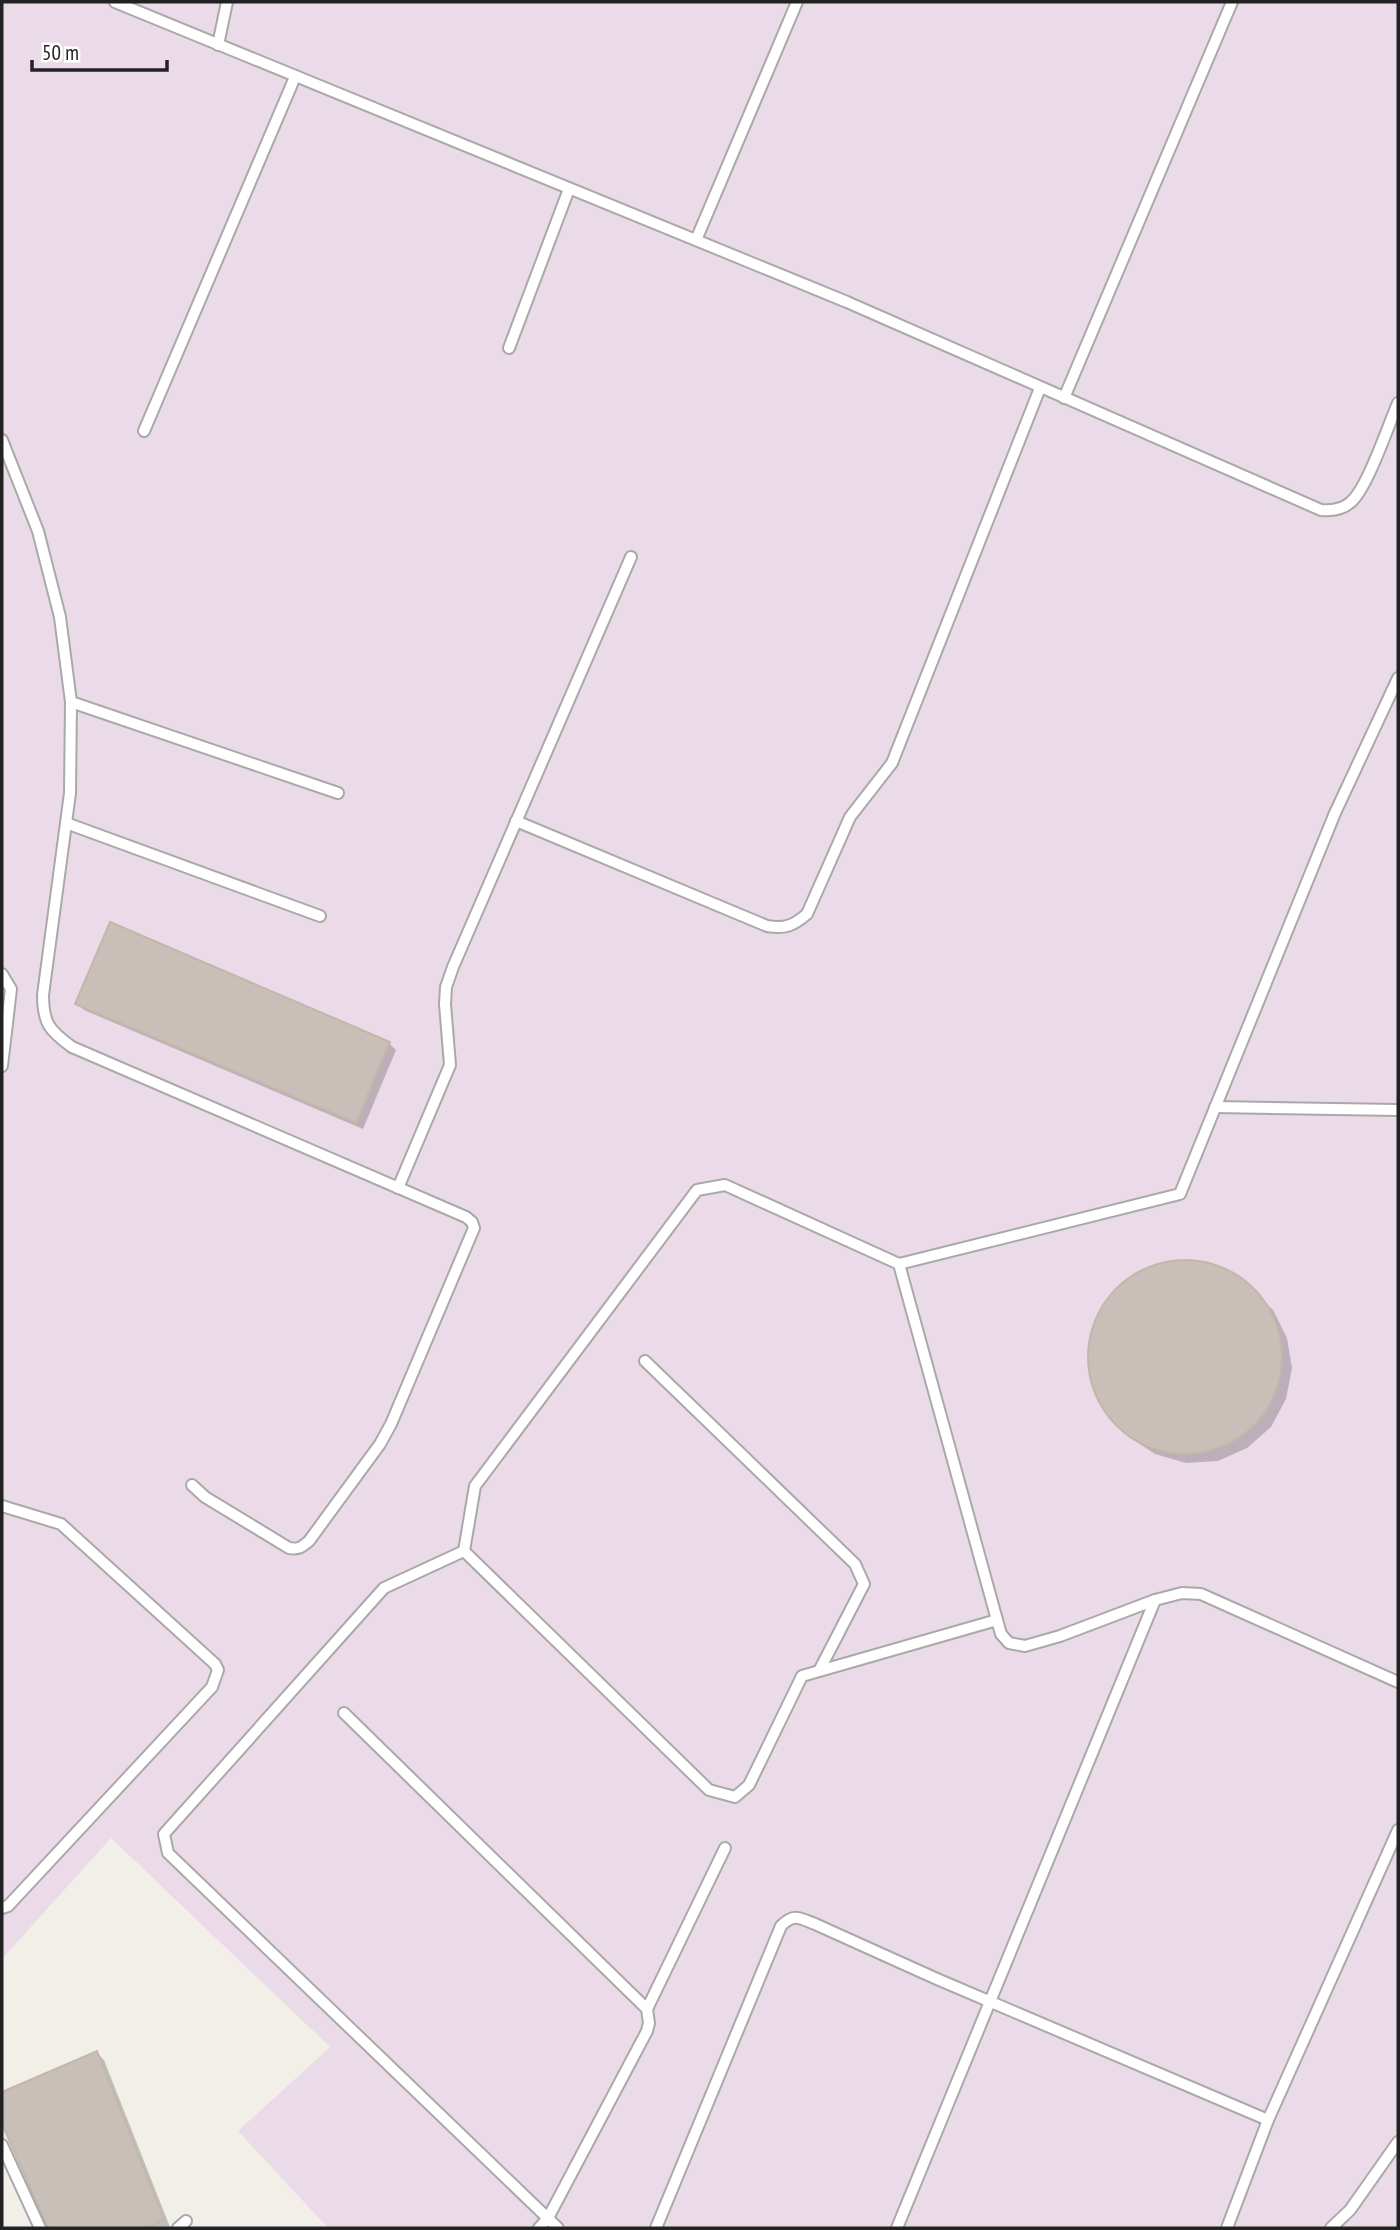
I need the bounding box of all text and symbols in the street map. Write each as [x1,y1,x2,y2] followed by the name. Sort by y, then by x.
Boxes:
[32,28,166,72] scale bar
[42,39,79,66] text: 50 m

